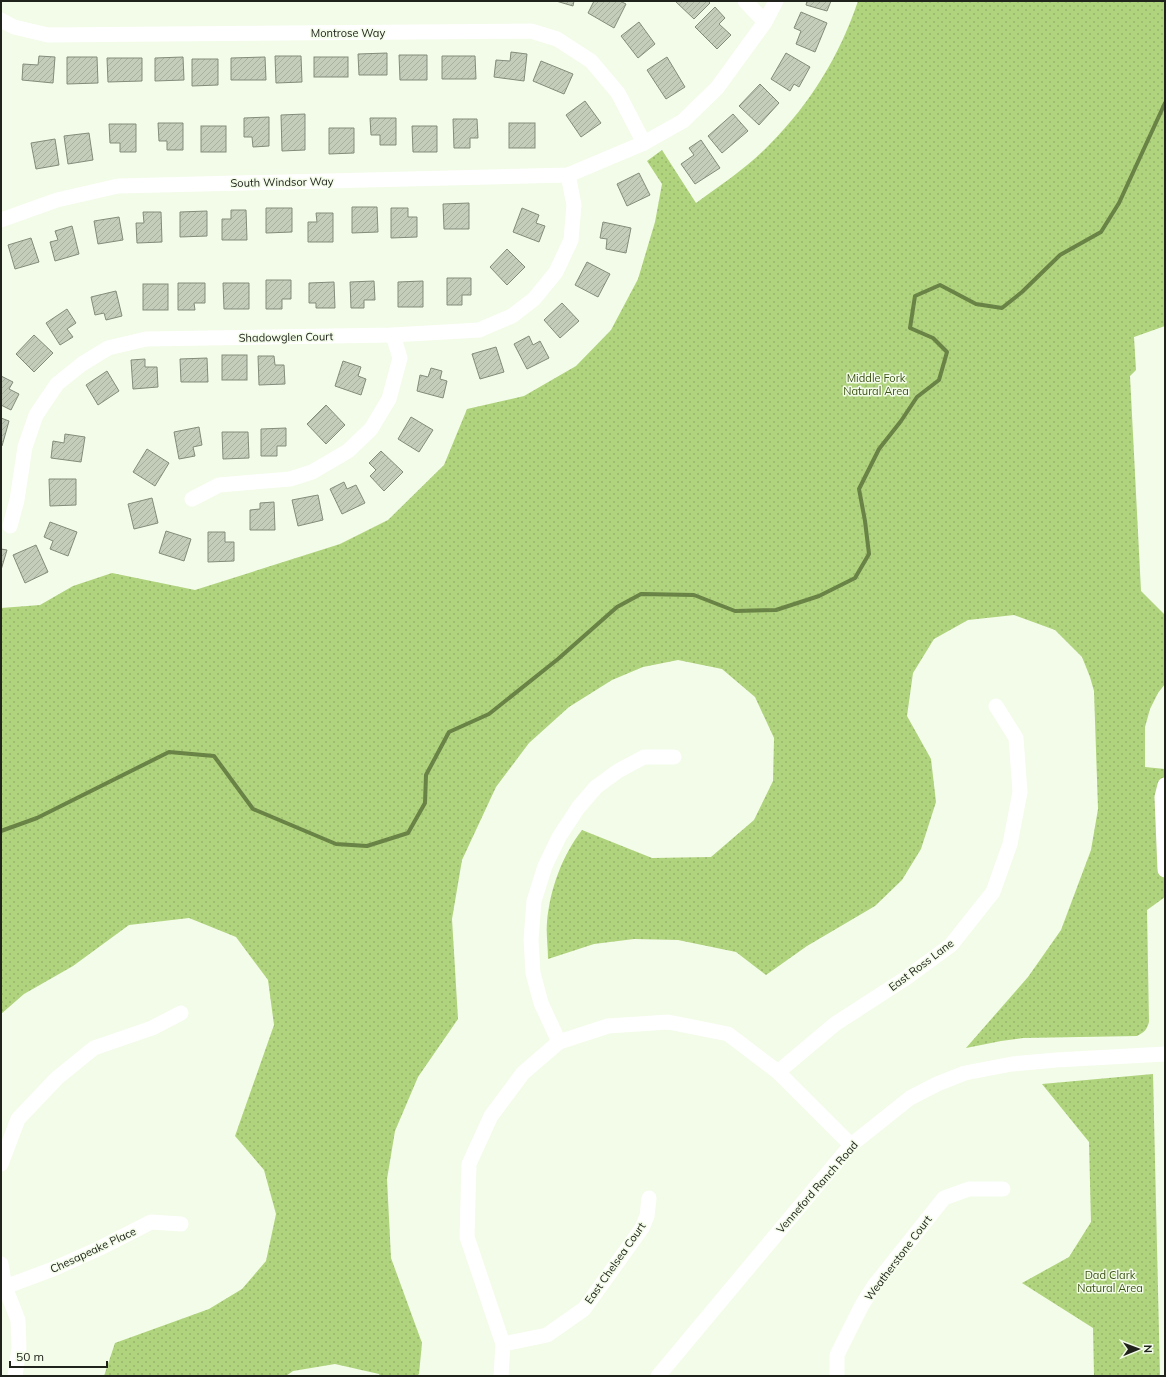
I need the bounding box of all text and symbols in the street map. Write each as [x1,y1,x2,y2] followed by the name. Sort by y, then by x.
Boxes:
[311,26,385,40] street label: Montrose Way
[230,174,334,190] street label: South Windsor Way
[239,329,334,345] street label: Shadowglen Court
[843,371,909,398] park label: Middle Fork Natural Area
[886,936,956,994] street label: East Ross Lane
[773,1138,861,1236] street label: Venneford Ranch Road
[861,1213,935,1303] street label: Weatherstone Court
[582,1219,648,1307] street label: East Chelsea Court
[48,1224,138,1276] street label: Chesapeake Place
[1077,1268,1143,1295] park label: Dad Clark Natural Area
[1118,1329,1158,1369] north arrow
[10,1343,107,1369] scale bar
[1141,1345,1155,1353] text: N
[16,1349,44,1364] text: 50 m

